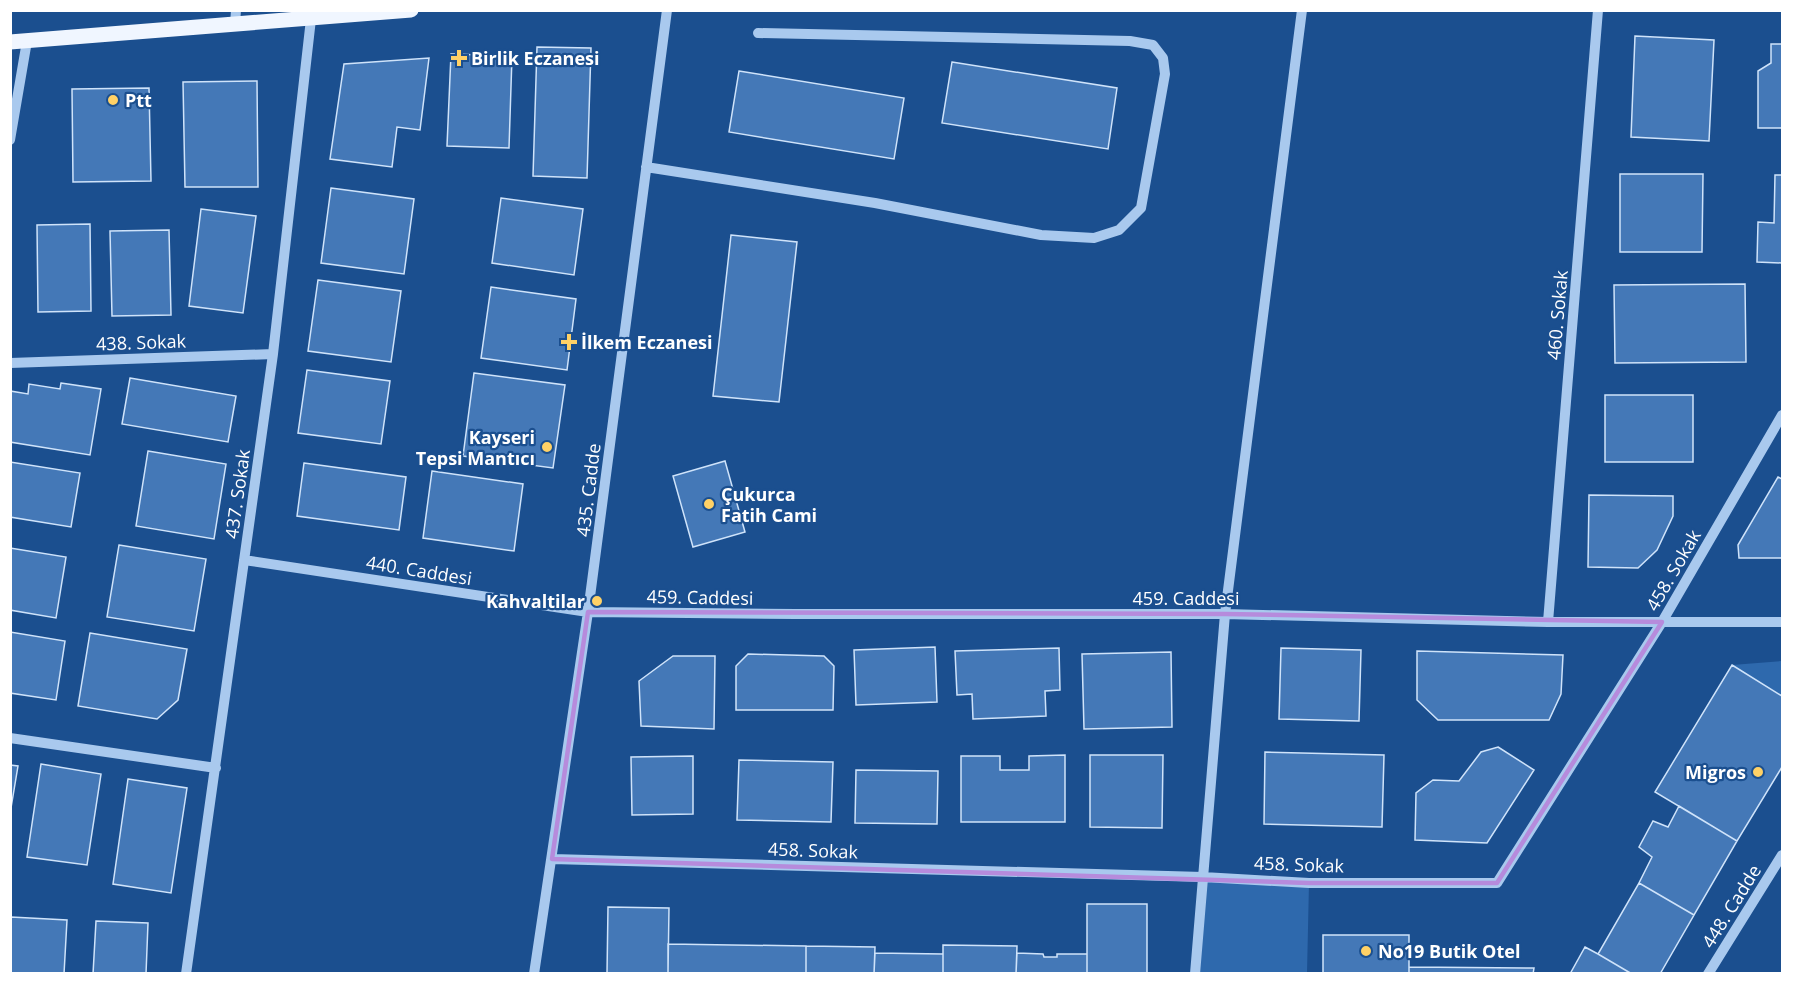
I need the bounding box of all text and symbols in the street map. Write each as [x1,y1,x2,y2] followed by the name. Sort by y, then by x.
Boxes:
[471,46,599,70] place label: Birlik Eczanesi
[452,51,466,65] marker: Birlik Eczanesi
[125,88,152,112] place label: Ptt
[106,93,120,107] marker: Ptt
[1541,269,1573,361] street label: 460. Sokak
[96,328,187,356] street label: 438. Sokak
[581,330,713,354] place label: İlkem Eczanesi
[562,335,576,349] marker: İlkem Eczanesi
[416,425,535,470] place label: Kayseri Tepsi Mantıcı
[540,440,554,454] marker: Kayseri Tepsi Mantıcı
[570,442,606,538] street label: 435. Cadde
[219,447,255,540] street label: 437. Sokak
[721,482,817,527] place label: Çukurca Fatih Cami
[702,497,716,511] marker: Çukurca Fatih Cami
[1640,525,1706,615] street label: 458. Sokak
[364,550,474,590] street label: 440. Caddesi
[646,584,754,610] street label: 459. Caddesi
[1133,586,1239,610] street label: 459. Caddesi
[486,589,585,613] place label: Kahvaltilar
[590,594,604,608] marker: Kahvaltilar
[1685,760,1746,784] place label: Migros
[1751,765,1765,779] marker: Migros
[768,836,859,864] street label: 458. Sokak
[1254,850,1345,878] street label: 458. Sokak
[1696,860,1766,952] street label: 448. Cadde
[1378,939,1520,963] place label: No19 Butik Otel
[1359,944,1373,958] marker: No19 Butik Otel

